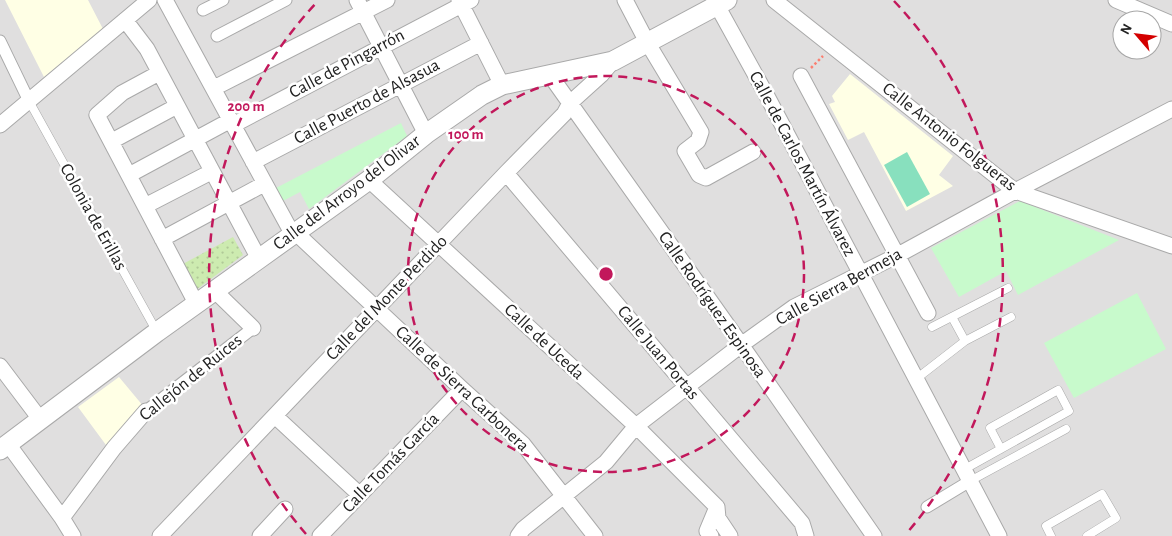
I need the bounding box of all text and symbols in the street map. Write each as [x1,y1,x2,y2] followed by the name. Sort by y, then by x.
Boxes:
[1112,10,1162,60] north arrow
[1118,22,1135,37] text: N
[286,26,408,102] street label: Calle de Pingarrón
[291,56,443,148] street label: Calle Puerto de Alsasua
[746,67,861,260] street label: Calle de Carlos Martín Álvarez
[879,79,1019,195] street label: Calle Antonio Folgueras
[227,99,265,114] text: 200 m
[448,127,484,142] text: 100 m
[270,132,424,254] street label: Calle del Arroyo del Olivar
[56,161,130,273] street label: Colonia de Erillas
[655,229,769,381] street label: Calle Rodríguez Espinosa
[323,232,451,364] street label: Calle del Monte Perdido
[773,245,905,329] street label: Calle Sierra Bermeja
[597,265,615,283] centre of rings
[501,301,587,383] street label: Calle de Uceda
[614,303,702,403] street label: Calle Juan Portas
[392,323,532,455] street label: Calle de Sierra Carbonera
[136,331,246,425] street label: Callejón de Ruices
[339,410,443,516] street label: Calle Tomás García

